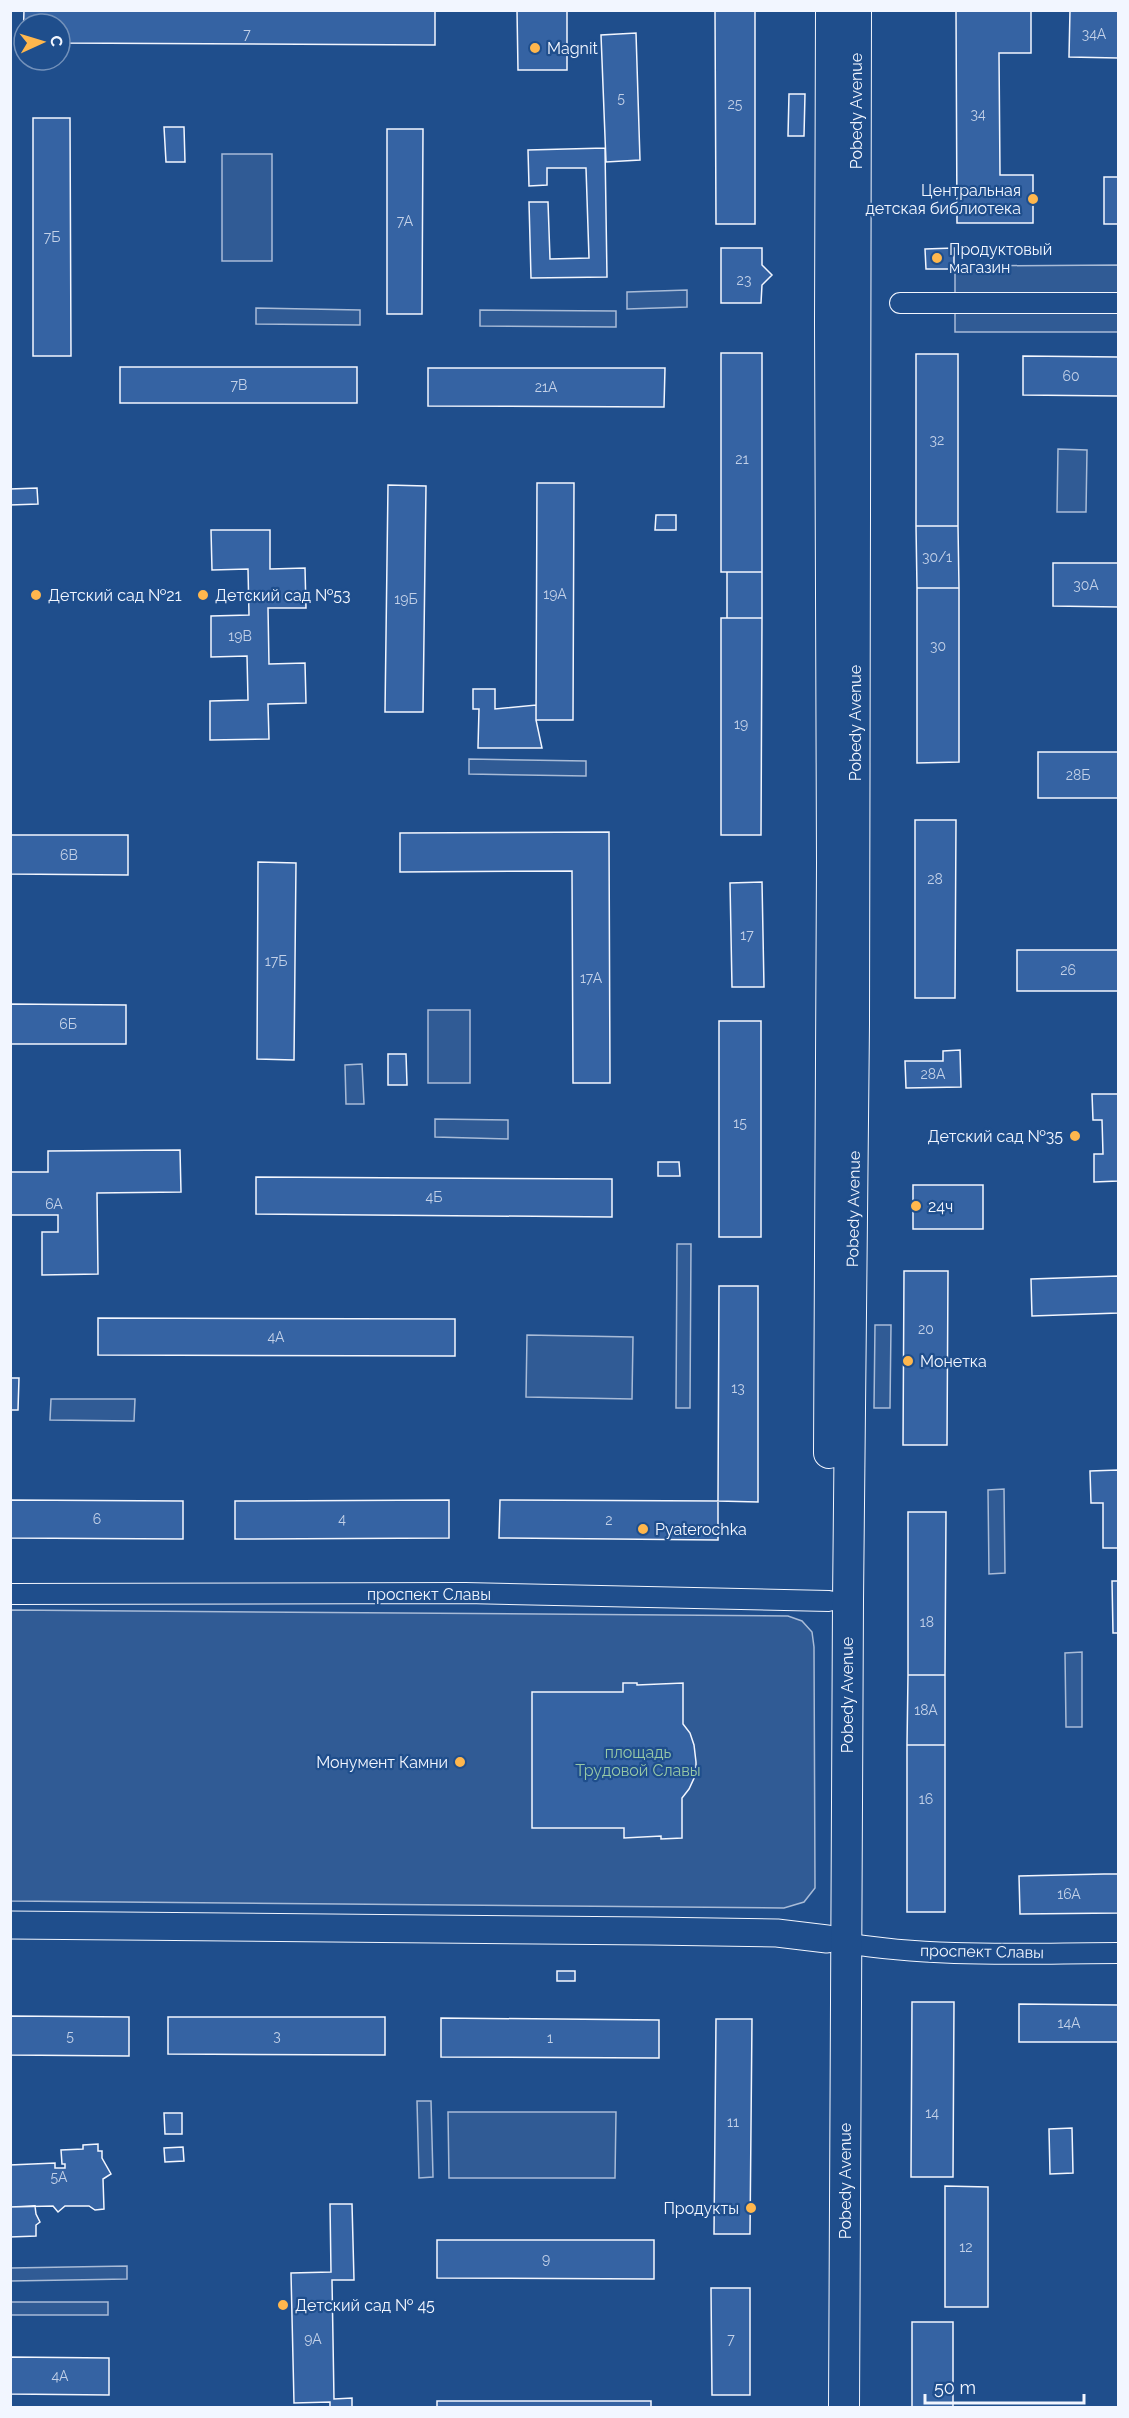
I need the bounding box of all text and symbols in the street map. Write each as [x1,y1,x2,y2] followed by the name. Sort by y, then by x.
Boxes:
[12,12,72,72] north arrow
[243,26,251,42] house number: 7
[1082,26,1107,42] house number: 34А
[47,35,66,47] text: С
[547,39,598,58] place label: Magnit
[528,41,542,55] marker: Magnit
[847,53,866,169] street label: Pobedy Avenue
[617,90,625,106] house number: 5
[728,96,743,112] house number: 25
[970,106,986,122] house number: 34
[865,181,1021,218] place label: Центральная детская библиотека
[1026,192,1040,206] marker: Центральная детская библиотека
[397,213,414,229] house number: 7А
[44,229,60,245] house number: 7Б
[949,240,1052,277] place label: Продуктовый магазин
[930,251,944,265] marker: Продуктовый магазин
[737,272,751,288] house number: 23
[1062,368,1080,384] house number: 60
[231,377,247,393] house number: 7В
[535,379,558,395] house number: 21А
[930,432,944,448] house number: 32
[735,451,749,467] house number: 21
[922,549,952,565] house number: 30/1
[1073,577,1099,593] house number: 30А
[48,586,182,605] place label: Детский сад №21
[215,586,351,605] place label: Детский сад №53
[543,586,567,602] house number: 19А
[29,588,43,602] marker: Детский сад №21
[196,588,210,602] marker: Детский сад №53
[394,591,418,607] house number: 19Б
[228,628,252,644] house number: 19В
[930,638,946,654] house number: 30
[846,665,865,781] street label: Pobedy Avenue
[734,716,748,732] house number: 19
[1066,767,1090,783] house number: 28Б
[60,847,78,863] house number: 6В
[927,871,943,887] house number: 28
[740,927,754,943] house number: 17
[265,953,287,969] house number: 17Б
[1060,962,1076,978] house number: 26
[580,970,603,986] house number: 17А
[59,1016,77,1032] house number: 6Б
[921,1066,946,1082] house number: 28А
[733,1115,747,1131] house number: 15
[927,1127,1063,1146] place label: Детский сад №35
[1068,1129,1082,1143] marker: Детский сад №35
[843,1151,864,1267] street label: Pobedy Avenue
[426,1189,442,1205] house number: 4Б
[45,1196,63,1212] house number: 6А
[928,1197,953,1216] place label: 24ч
[909,1199,923,1213] marker: 24ч
[918,1321,934,1337] house number: 20
[267,1329,285,1345] house number: 4А
[920,1352,987,1371] place label: Монетка
[901,1354,915,1368] marker: Монетка
[731,1380,745,1396] house number: 13
[93,1511,101,1527] house number: 6
[338,1511,346,1527] house number: 4
[605,1512,613,1528] house number: 2
[655,1520,747,1539] place label: Pyaterochka
[636,1522,650,1536] marker: Pyaterochka
[367,1585,491,1604] street label: проспект Славы
[920,1614,934,1630] house number: 18
[838,1637,857,1753] street label: Pobedy Avenue
[914,1702,938,1718] house number: 18А
[575,1743,701,1780] park label: площадь Трудовой Славы
[316,1753,448,1772] place label: Монумент Камни
[453,1755,467,1769] marker: Монумент Камни
[919,1791,933,1807] house number: 16
[1057,1886,1081,1902] house number: 16А
[920,1941,1044,1962] street label: проспект Славы
[1057,2015,1081,2031] house number: 14А
[66,2028,74,2044] house number: 5
[273,2028,281,2044] house number: 3
[547,2030,553,2046] house number: 1
[925,2105,939,2121] house number: 14
[727,2114,739,2130] house number: 11
[836,2123,855,2239] street label: Pobedy Avenue
[50,2169,68,2185] house number: 5А
[663,2199,739,2218] place label: Продукты
[744,2201,758,2215] marker: Продукты
[959,2239,973,2255] house number: 12
[542,2251,550,2267] house number: 9
[295,2296,435,2315] place label: Детский сад № 45
[276,2298,290,2312] marker: Детский сад № 45
[304,2331,322,2347] house number: 9А
[727,2331,735,2347] house number: 7
[925,2367,1084,2405] scale bar
[51,2368,69,2384] house number: 4А
[934,2377,976,2398] text: 50 m

